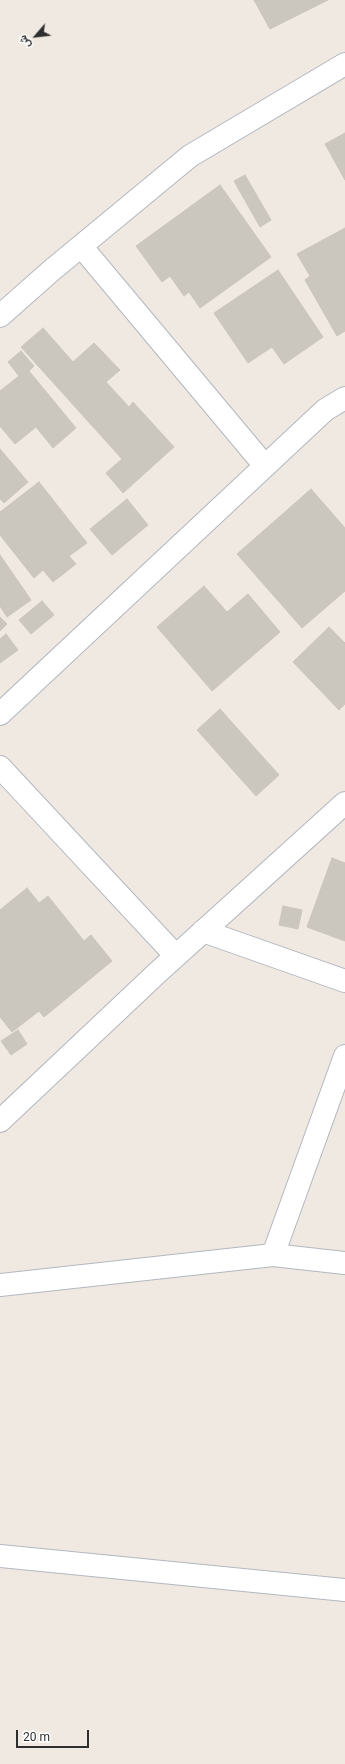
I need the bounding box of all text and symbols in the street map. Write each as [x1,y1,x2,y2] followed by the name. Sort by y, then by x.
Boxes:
[16,16,56,56] north arrow
[16,33,34,51] text: ش
[18,1722,91,1748] scale bar
[23,1730,50,1744] text: 20 m

